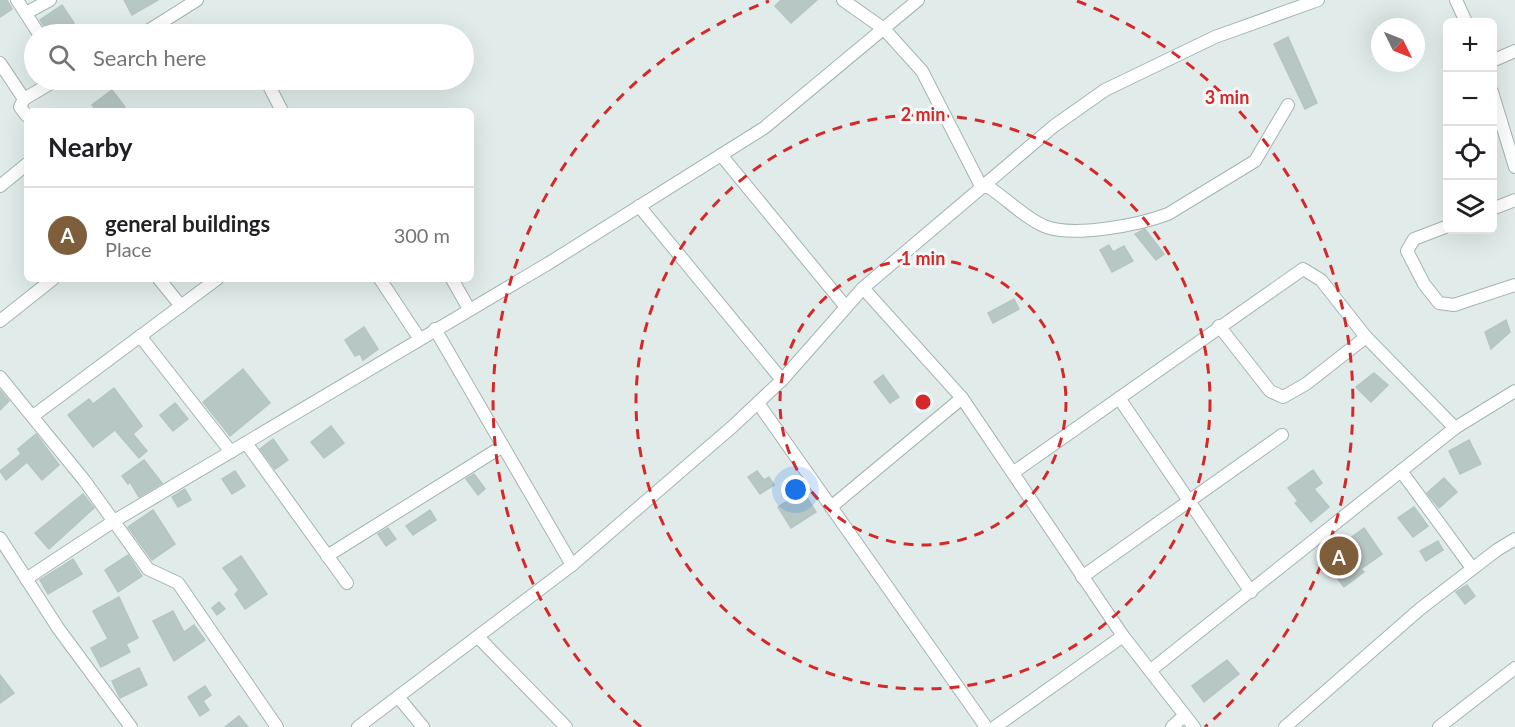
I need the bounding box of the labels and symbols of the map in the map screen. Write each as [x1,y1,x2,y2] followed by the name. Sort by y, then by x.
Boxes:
[1371,18,1425,72] north arrow
[1205,86,1249,108] text: 3 min
[901,103,945,125] text: 2 min
[901,247,945,269] text: 1 min
[913,392,933,412] centre of rings
[781,475,810,504] your location
[1320,534,1358,578] pin: A

